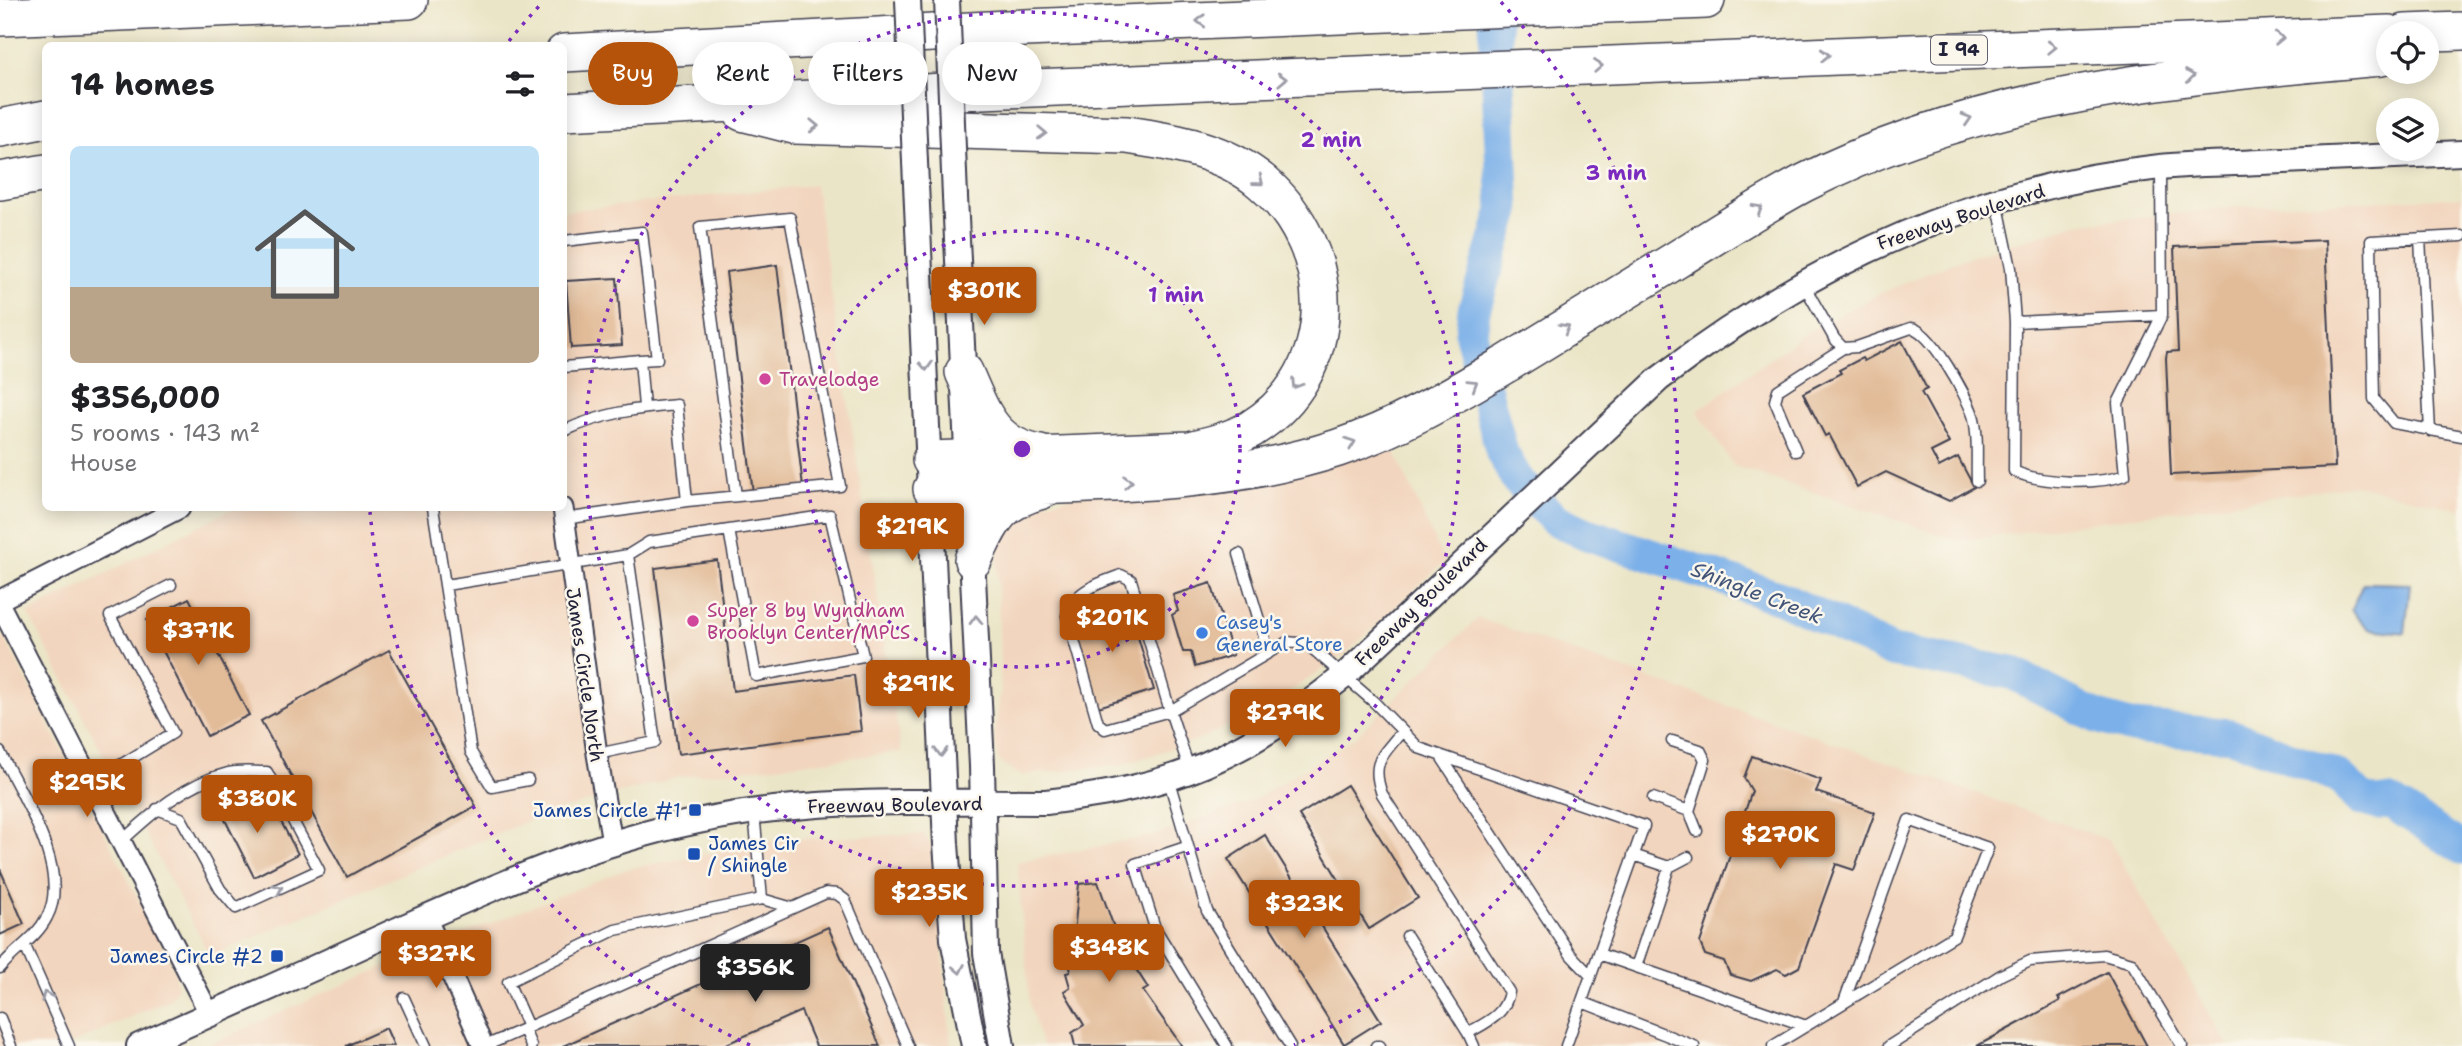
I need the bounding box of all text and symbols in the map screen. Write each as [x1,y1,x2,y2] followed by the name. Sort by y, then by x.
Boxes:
[1195,14,1206,29] one-way arrow
[2376,21,2439,161] map controls
[2376,21,2439,84] button: locate
[2274,30,2285,45] one-way arrow
[1931,36,1987,64] road number: I 94
[2047,39,2058,54] one-way arrow
[588,42,678,105] chip: Buy
[692,42,794,105] chip: Rent
[808,42,928,105] chip: Filters
[942,42,1042,105] chip: New
[1820,48,1831,63] one-way arrow
[1592,58,1603,73] one-way arrow
[70,64,215,105] text: 14 homes
[501,65,539,103] icon: filters
[2184,68,2196,83] one-way arrow
[1277,71,1288,86] one-way arrow
[2376,98,2439,161] button: layers
[1961,112,1973,127] one-way arrow
[809,118,820,133] one-way arrow
[1036,125,1047,140] one-way arrow
[1300,126,1362,154] text: 2 min
[1585,159,1647,187] text: 3 min
[1251,173,1264,185] one-way arrow
[1874,178,2048,256] street label: Freeway Boulevard
[242,191,368,317] icon: home
[1751,204,1764,217] one-way arrow
[935,268,1033,327] pin: $301K
[947,275,1021,305] text: $301K
[1148,281,1204,309] text: 1 min
[1557,323,1570,336] one-way arrow
[918,361,933,372] one-way arrow
[779,367,879,392] place label: Travelodge
[757,371,773,387] marker: Travelodge
[1291,376,1304,389] one-way arrow
[70,377,221,418] text: $356,000
[1465,379,1478,392] one-way arrow
[70,418,260,448] text: 5 rooms · 143 m²
[1010,437,1034,461] centre of rings
[1344,437,1356,451] one-way arrow
[70,448,138,478] text: House
[1122,474,1133,489] one-way arrow
[863,504,961,563] pin: $219K
[876,511,948,541] text: $219K
[1349,532,1493,672] street label: Freeway Boulevard
[1687,555,1827,631] water label: Shingle Creek
[560,586,610,764] street label: James Circle North
[1063,594,1161,654] pin: $201K
[707,598,910,645] place label: Super 8 by Wyndham Brooklyn Center/MPLS
[1076,602,1148,632] text: $201K
[149,608,247,667] pin: $371K
[1216,610,1343,657] place label: Casey's General Store
[685,613,701,629] marker: Super 8 by Wyndham Brooklyn Center/MPLS
[162,615,234,645] text: $371K
[968,615,983,626] one-way arrow
[1194,625,1210,641] marker: Casey's General Store
[869,660,967,720] pin: $291K
[882,668,954,698] text: $291K
[1236,690,1334,749] pin: $279K
[1246,697,1324,727] text: $279K
[933,747,949,758] one-way arrow
[38,760,136,819] pin: $295K
[49,767,125,797] text: $295K
[208,776,306,835] pin: $380K
[217,783,297,813] text: $380K
[807,791,983,819] street label: Freeway Boulevard
[533,798,681,823] place label: James Circle #1
[687,802,703,818] marker: James Circle #1
[1731,812,1829,871] pin: $270K
[1741,819,1819,849] text: $270K
[708,831,799,878] place label: James Cir / Shingle
[686,846,702,862] marker: James Cir / Shingle
[880,870,978,929] pin: $235K
[890,877,968,907] text: $235K
[1255,880,1353,940] pin: $323K
[271,883,283,897] one-way arrow
[1265,888,1343,918] text: $323K
[1060,925,1158,984] pin: $348K
[387,930,485,990] pin: $327K
[1069,932,1149,962] text: $348K
[397,938,475,968] text: $327K
[109,944,263,969] place label: James Circle #2
[706,944,804,1004] pin: $356K
[269,948,285,964] marker: James Circle #2
[716,952,794,982] text: $356K
[950,963,965,975] one-way arrow
[40,991,54,1004] one-way arrow

